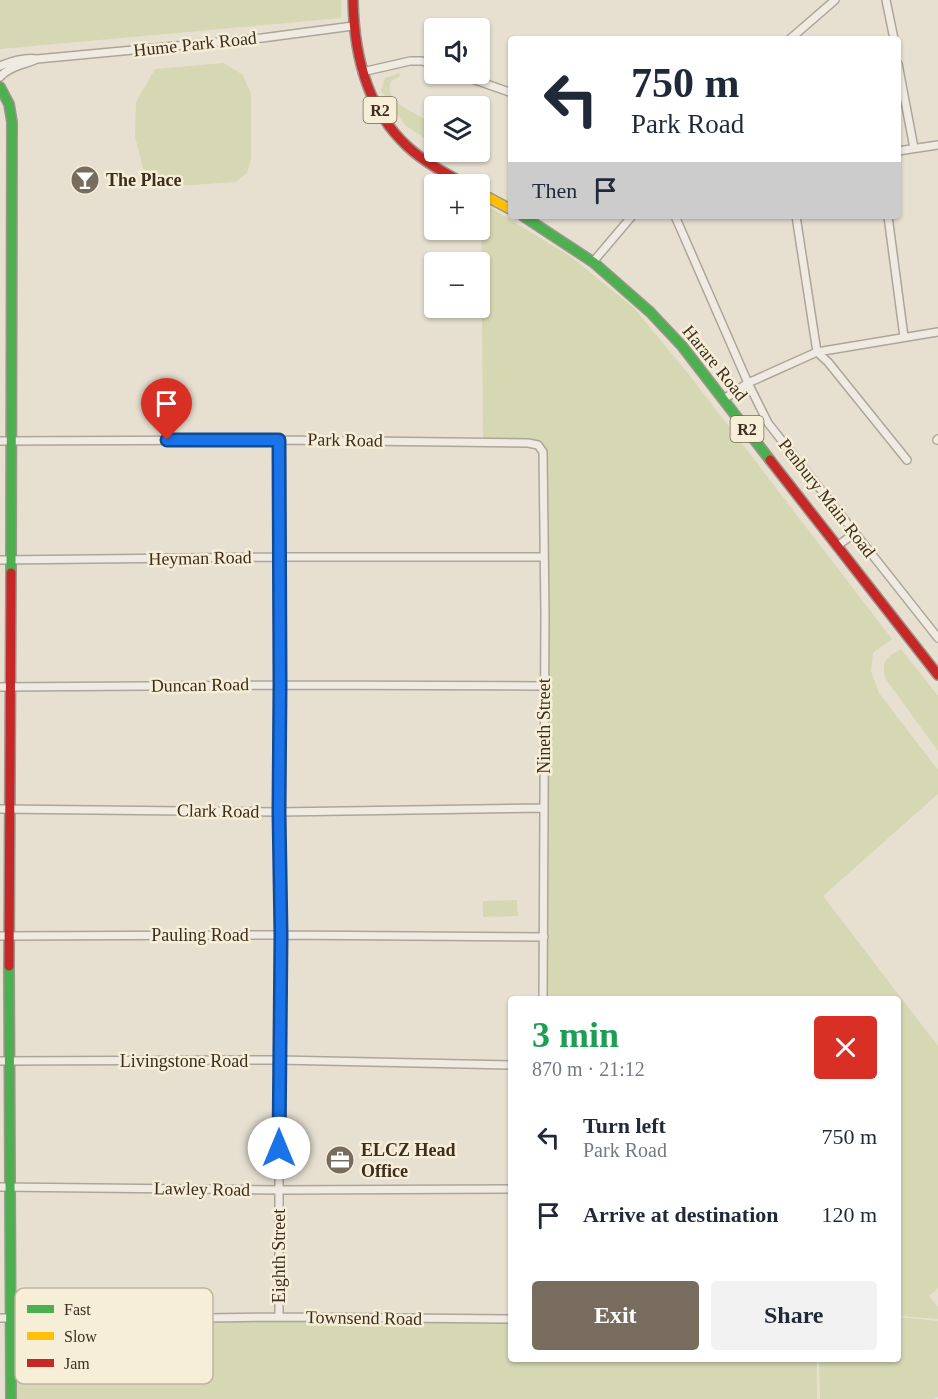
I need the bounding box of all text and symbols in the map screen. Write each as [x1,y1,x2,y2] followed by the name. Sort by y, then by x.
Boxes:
[424,18,490,318] map controls
[424,18,490,84] button: sound
[132,28,258,60] street label: Hume Park Road
[532,60,610,138] icon: left
[631,60,740,106] text: 750 m
[424,96,490,162] button: layers
[364,97,397,123] road number: R2
[631,109,744,139] text: Park Road
[69,164,101,196] bar icon: The Place
[106,170,181,190] place label: The Place
[424,174,490,240] button: +
[589,174,622,207] icon: arrive
[532,178,577,203] text: Then
[424,252,490,318] button: −
[678,321,752,405] street label: Harare Road
[141,378,192,440] pin
[150,387,183,420] icon: arrive
[730,416,764,442] road number: R2
[307,429,383,451] street label: Park Road
[774,435,880,561] street label: Penbury Main Road
[148,547,252,569] street label: Heyman Road
[151,674,249,696] street label: Duncan Road
[534,678,554,774] street label: Nineth Street
[177,800,259,822] street label: Clark Road
[151,925,249,945] street label: Pauling Road
[532,1015,619,1055] text: 3 min
[814,1016,877,1079] button: close
[120,1051,248,1071] street label: Livingstone Road
[532,1058,645,1080] text: 870 m · 21:12
[583,1113,666,1138] text: Turn left
[247,1116,311,1180] position arrow
[532,1121,565,1154] icon: left
[821,1124,877,1149] text: 750 m
[583,1139,667,1161] text: Park Road
[361,1140,456,1181] place label: ELCZ Head Office
[324,1144,356,1176] office icon: ELCZ Head Office
[154,1178,250,1200] street label: Lawley Road
[532,1199,565,1232] icon: arrive
[583,1202,779,1227] text: Arrive at destination
[821,1202,877,1227] text: 120 m
[269,1209,289,1303] street label: Eighth Street
[532,1281,699,1350] button: Exit
[711,1281,877,1350] button: Share
[15,1288,213,1384] legend
[64,1301,91,1318] text: Fast
[306,1307,422,1329] street label: Townsend Road
[64,1328,97,1345] text: Slow
[64,1355,90,1372] text: Jam

